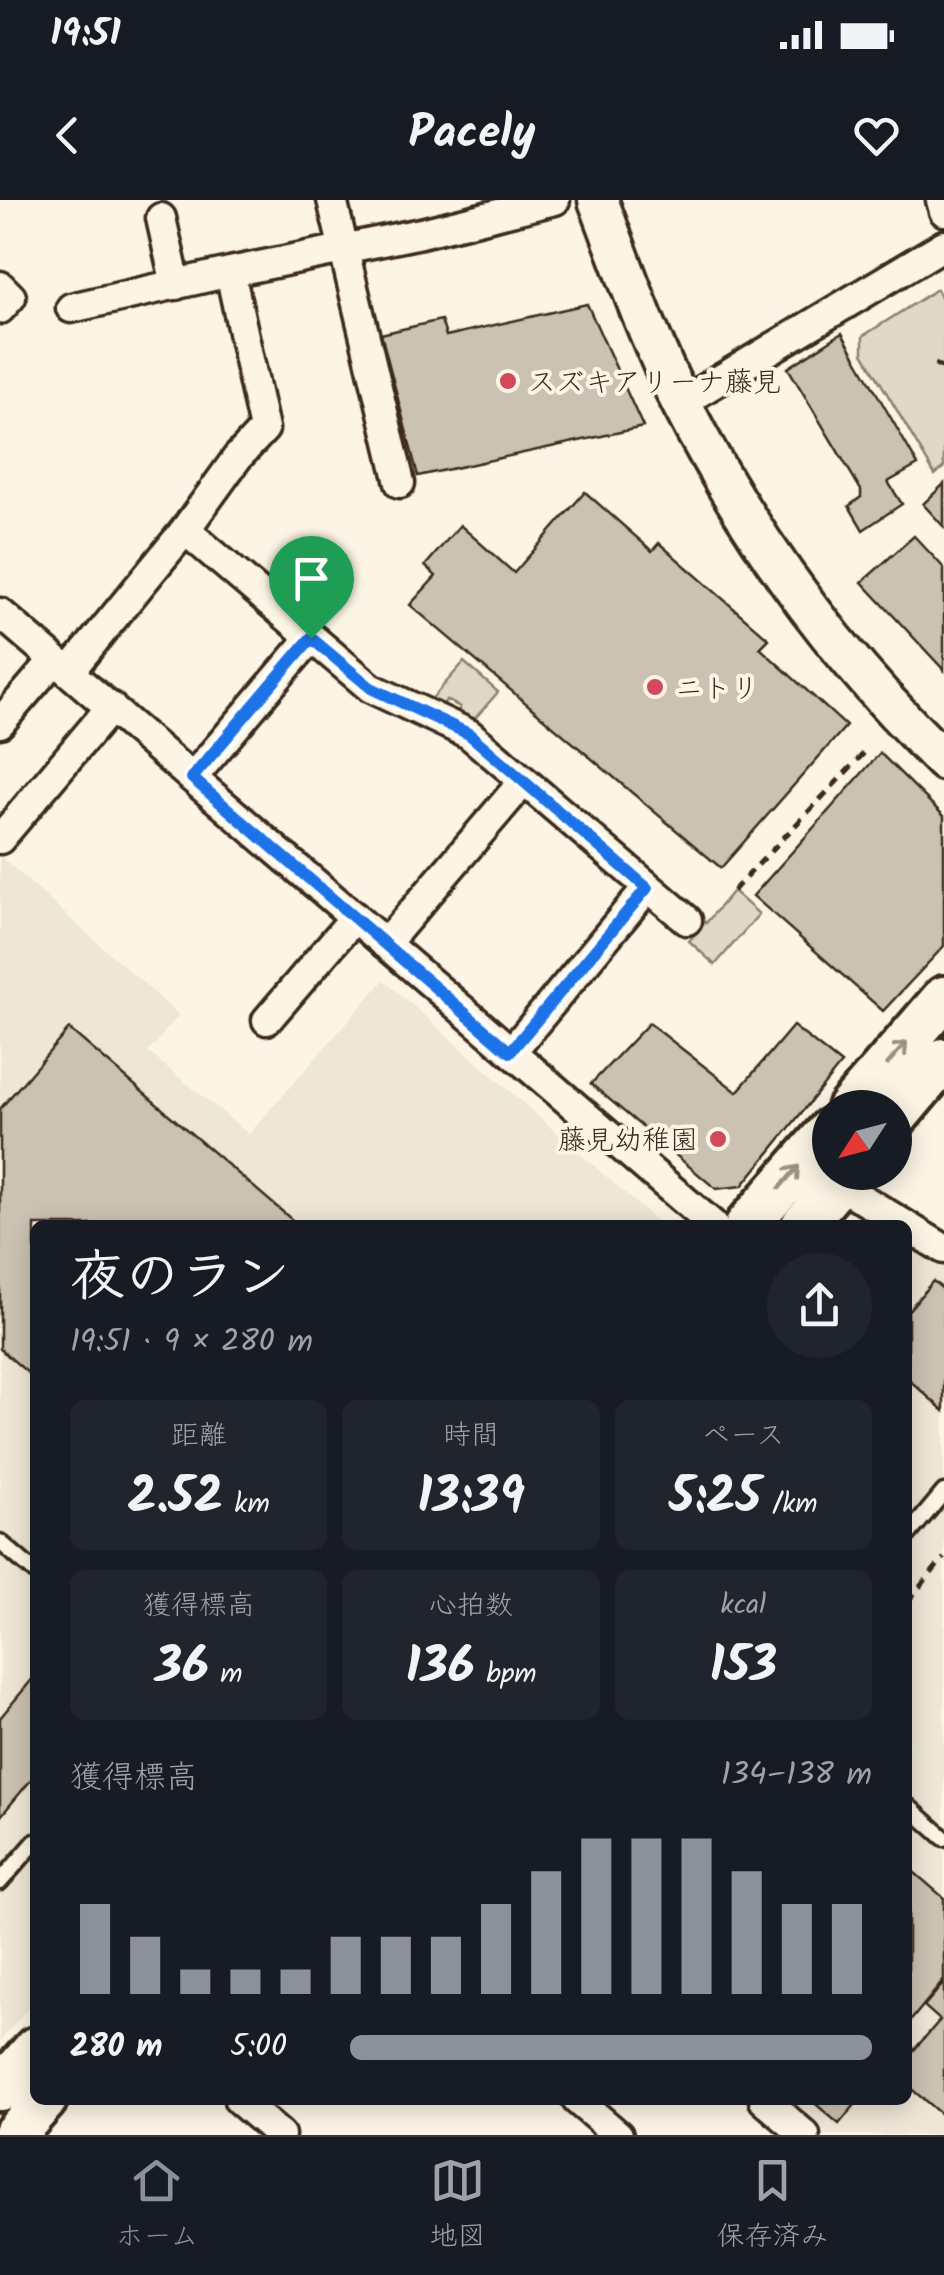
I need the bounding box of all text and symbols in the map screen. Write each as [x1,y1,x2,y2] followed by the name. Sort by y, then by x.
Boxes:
[50,5,121,65] text: 19:51
[409,99,536,171] text: Pacely
[40,108,95,163] icon: back
[849,108,904,163] icon: heart
[528,361,781,406] place label: スズキアリーナ藤見
[497,370,519,392] marker: スズキアリーナ藤見
[269,536,354,639] pin
[284,551,339,606] icon: arrive
[675,667,759,712] place label: ニトリ
[644,676,666,698] marker: ニトリ
[885,1040,907,1066] one-way arrow
[812,1090,912,1190] north arrow
[812,1090,912,1190] map controls
[558,1119,698,1164] place label: 藤見幼稚園
[707,1128,729,1150] marker: 藤見幼稚園
[777,1165,800,1190] one-way arrow
[70,1236,290,1323] text: 夜のラン
[767,1253,872,1358] button: share
[70,1317,313,1368] text: 19:51 · 9 × 280 m
[171,1414,227,1459] text: 距離
[443,1414,499,1459] text: 時間
[702,1414,784,1459] text: ペース
[128,1459,223,1539] text: 2.52
[417,1459,525,1539] text: 13:39
[669,1459,761,1539] text: 5:25
[223,1482,270,1527] text: km
[761,1482,818,1527] text: /km
[721,1583,766,1628] text: kcal
[143,1584,255,1629] text: 獲得標高
[429,1584,513,1629] text: 心拍数
[709,1628,777,1708] text: 153
[155,1629,209,1709] text: 36
[405,1629,475,1709] text: 136
[209,1652,243,1697] text: m
[475,1652,537,1697] text: bpm
[721,1750,872,1801] text: 134–138 m
[70,1753,198,1804] text: 獲得標高
[70,2022,162,2073] text: 280 m
[230,2022,287,2073] text: 5:00
[116,2153,198,2260] tab: ホーム
[429,2153,485,2260] tab: 地図
[716,2153,828,2260] tab: 保存済み

